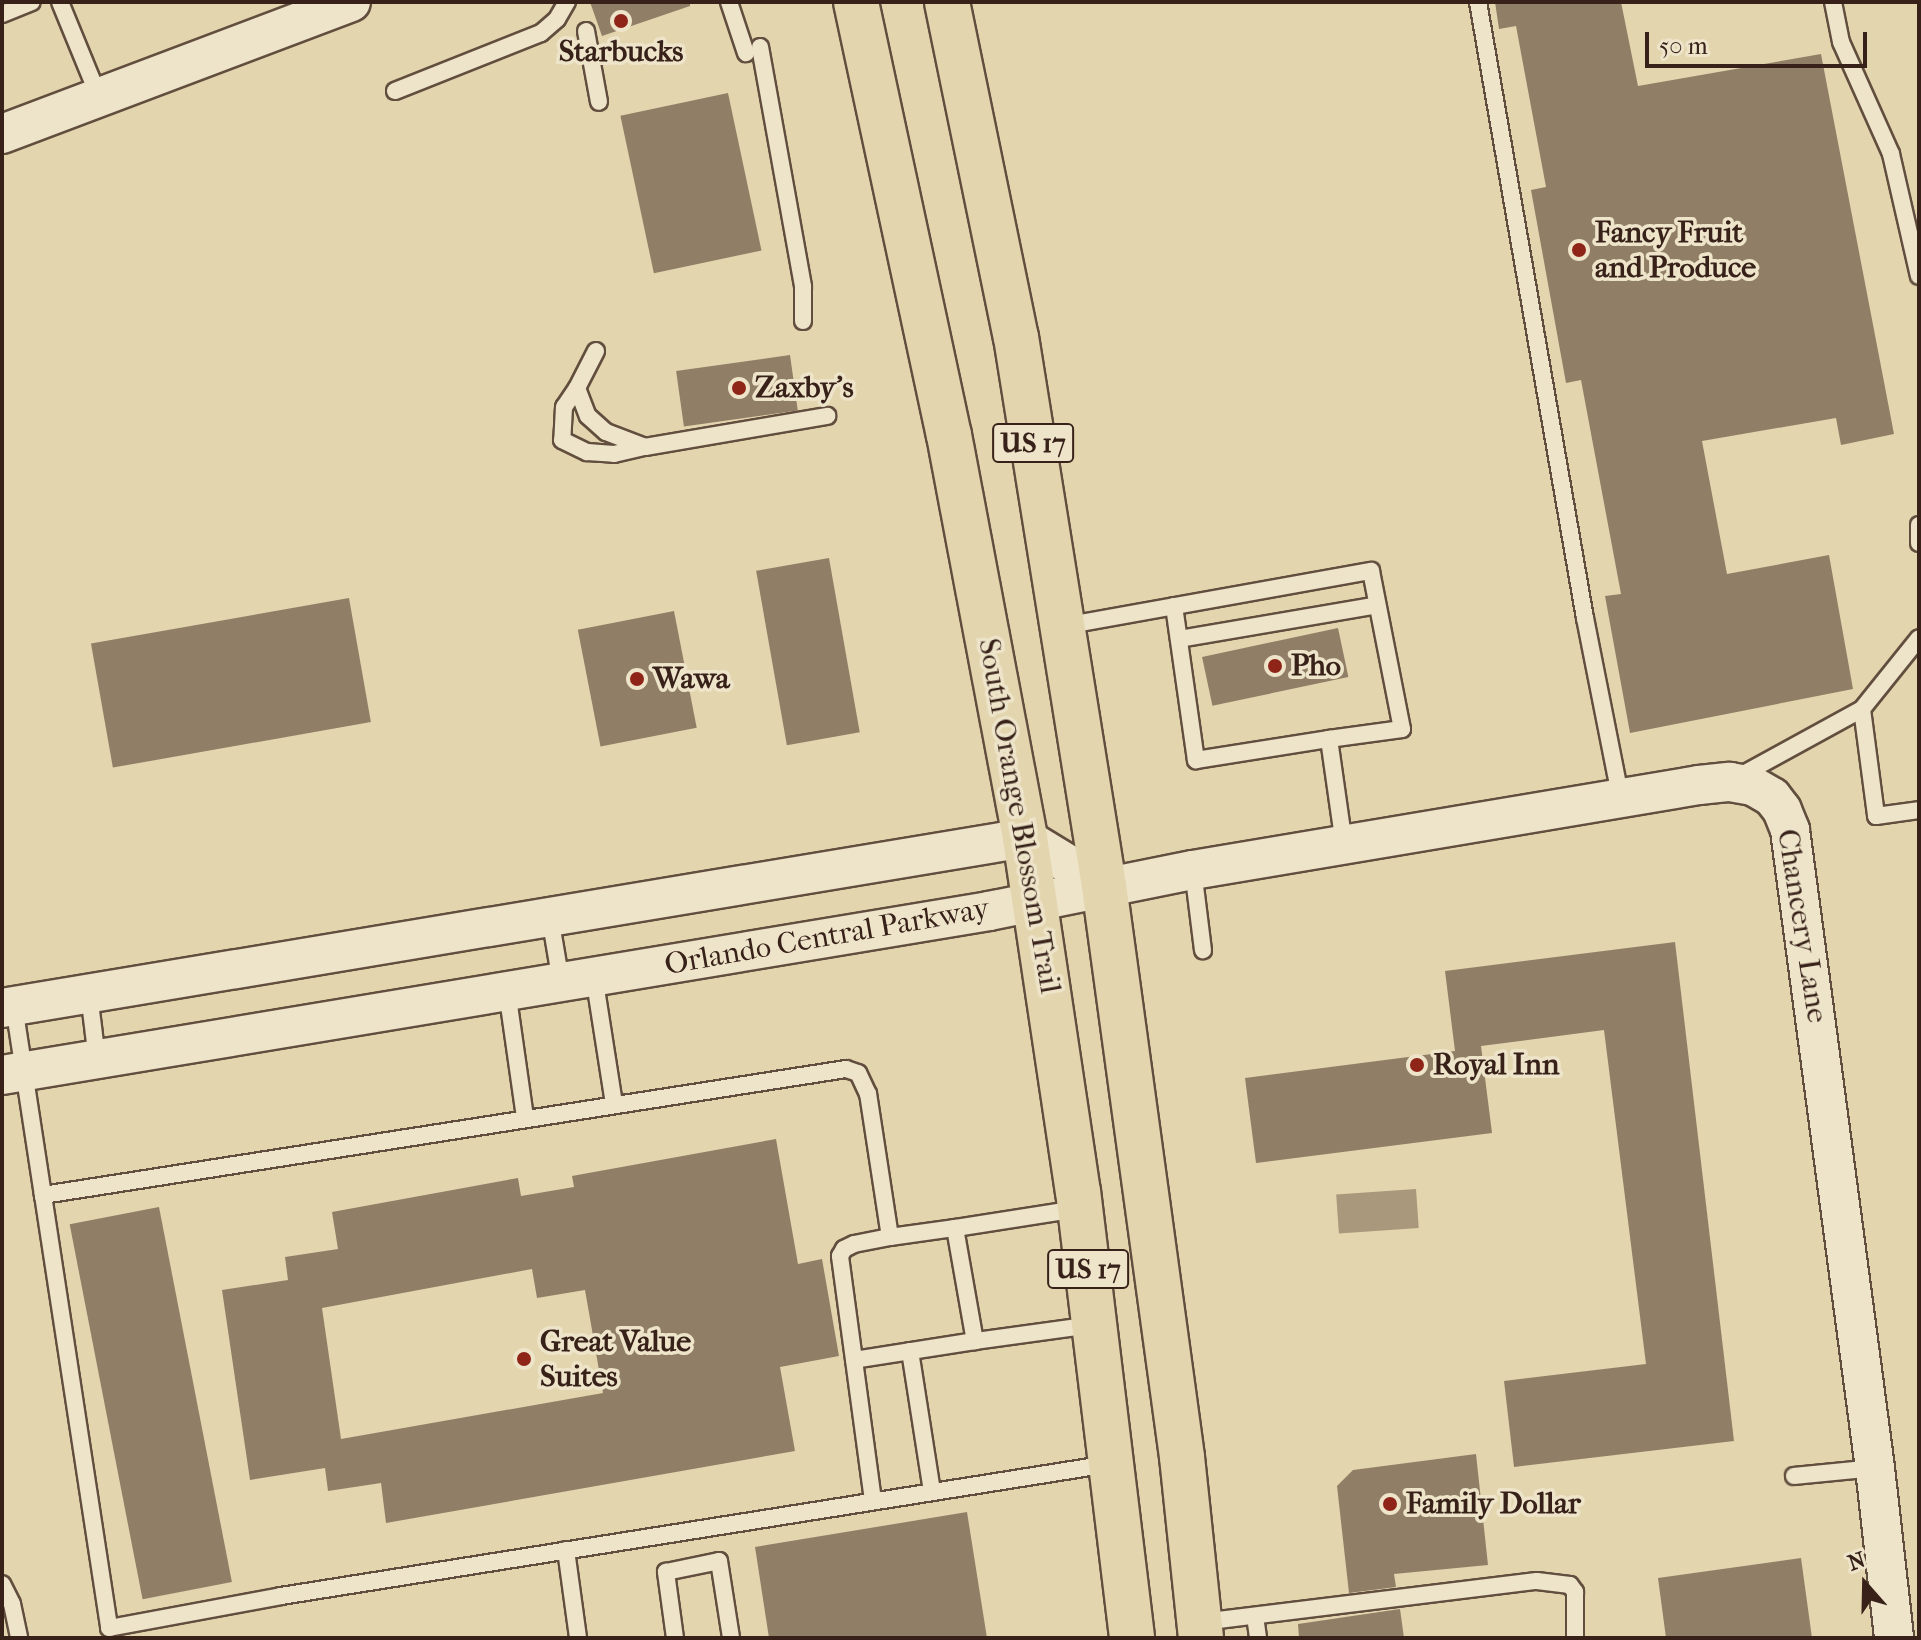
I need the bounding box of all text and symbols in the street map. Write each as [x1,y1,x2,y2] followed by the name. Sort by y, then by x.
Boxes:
[612,12,630,30] marker: Starbucks
[1649,16,1871,66] scale bar
[1659,32,1708,60] text: 50 m
[559,34,683,70] place label: Starbucks
[1595,215,1756,286] place label: Fancy Fruit and Produce
[1570,241,1588,259] marker: Fancy Fruit and Produce
[755,370,854,406] place label: Zaxby's
[730,379,748,397] marker: Zaxby's
[991,419,1075,467] road number: US 17
[970,636,1068,996] street label: South Orange Blossom Trail
[1291,648,1341,684] place label: Pho
[1266,657,1284,675] marker: Pho
[653,661,730,697] place label: Wawa
[628,670,646,688] marker: Wawa
[1769,827,1835,1025] street label: Chancery Lane
[662,891,992,983] street label: Orlando Central Parkway
[1433,1047,1559,1083] place label: Royal Inn
[1408,1056,1426,1074] marker: Royal Inn
[1046,1245,1130,1293] road number: US 17
[540,1324,691,1394] place label: Great Value Suites
[515,1350,533,1368] marker: Great Value Suites
[1406,1486,1581,1522] place label: Family Dollar
[1381,1495,1399,1513] marker: Family Dollar
[1825,1544,1905,1624] north arrow
[1844,1546,1869,1577] text: N

